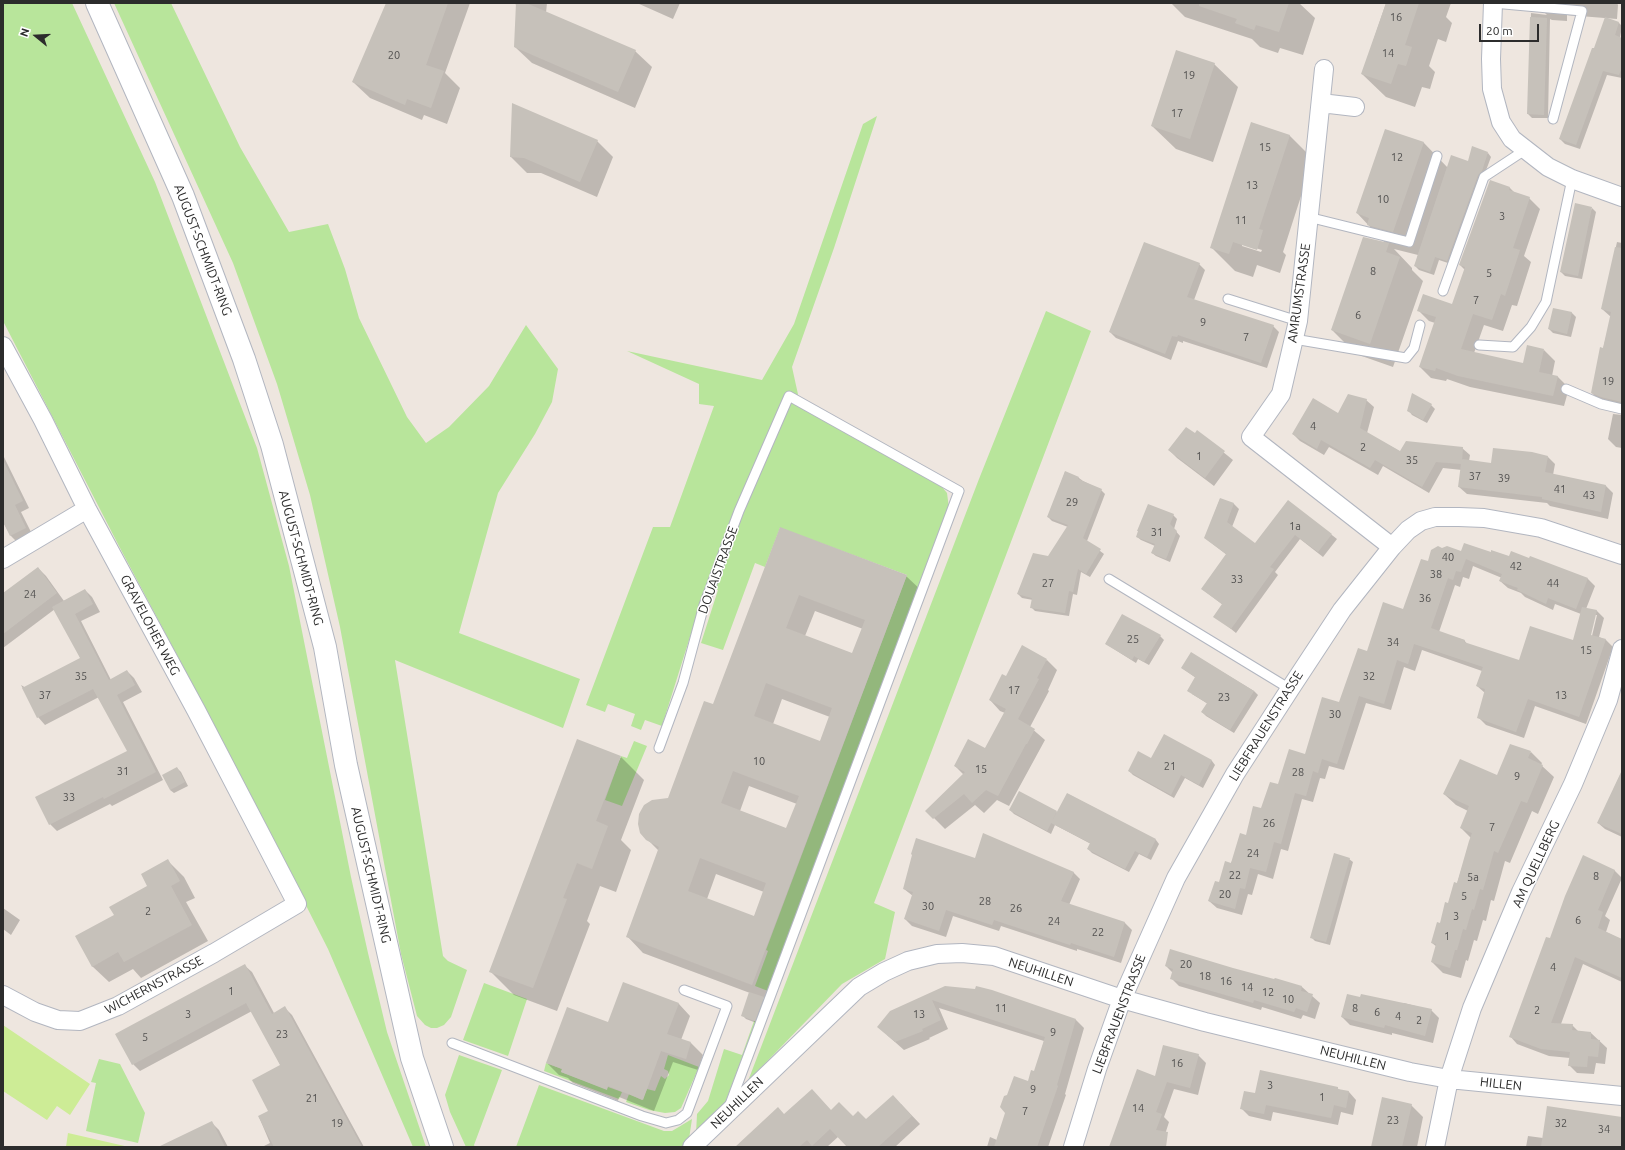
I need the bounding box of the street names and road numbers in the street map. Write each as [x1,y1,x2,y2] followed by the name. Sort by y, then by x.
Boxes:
[171,182,235,318] street label: AUGUST-SCHMIDT-RING
[1284,242,1314,344] street label: AMRUMSTRASSE
[275,489,327,627] street label: AUGUST-SCHMIDT-RING
[695,524,741,616] street label: DOUAISTRASSE
[117,572,183,678] street label: GRAVELOHER WEG
[1226,668,1306,784] street label: LIEBFRAUENSTRASSE
[348,805,394,945] street label: AUGUST-SCHMIDT-RING
[1509,818,1563,910] street label: AM QUELLBERG
[102,952,206,1018] street label: WICHERNSTRASSE
[1089,952,1149,1076] street label: LIEBFRAUENSTRASSE
[1006,954,1076,990] street label: NEUHILLEN
[1318,1042,1388,1074] street label: NEUHILLEN
[707,1074,767,1132] street label: NEUHILLEN
[1479,1074,1523,1094] street label: HILLEN

